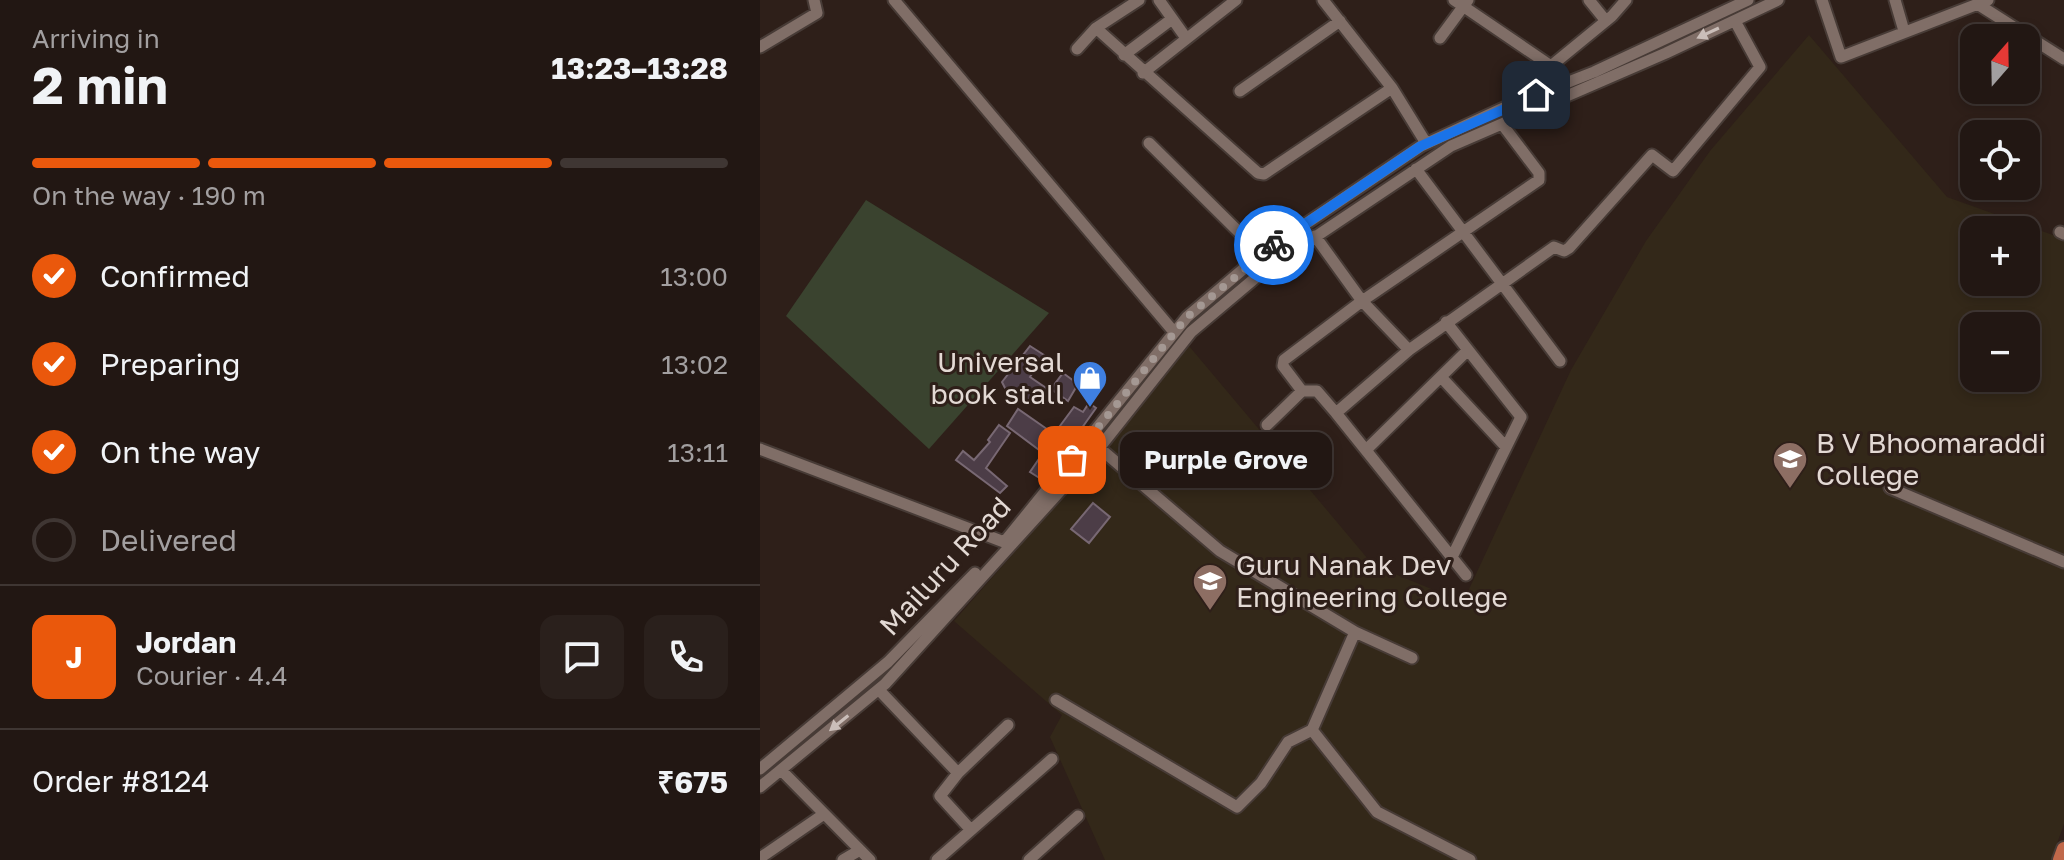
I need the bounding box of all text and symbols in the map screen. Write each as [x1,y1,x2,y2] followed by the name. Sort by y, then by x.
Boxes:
[32,23,160,54] text: Arriving in
[1960,24,2040,104] north arrow
[1960,24,2040,392] map controls
[1696,26,1720,40] one-way arrow
[551,50,728,86] text: 13:23–13:28
[32,53,168,115] text: 2 min
[1502,61,1570,129] pin
[1514,73,1558,117] icon: home
[1960,120,2040,200] button: locate
[32,180,266,211] text: On the way · 190 m
[1234,205,1314,285] courier
[1960,216,2040,296] button: +
[1252,223,1296,267] icon: bike
[32,254,76,298] icon: check
[100,258,250,294] text: Confirmed
[660,261,728,292] text: 13:00
[1960,312,2040,392] button: −
[32,342,76,386] icon: check
[931,345,1064,410] place label: Universal book stall
[100,346,241,382] text: Preparing
[661,349,728,380] text: 13:02
[1071,359,1109,409] shop icon: Universal book stall
[1038,426,1106,494] pin
[1816,426,2046,491] place label: B V Bhoomaraddi College
[32,430,76,474] icon: check
[1120,432,1332,488] callout: Purple Grove
[100,434,260,470] text: On the way
[667,437,728,468] text: 13:11
[1050,438,1094,482] icon: bag
[1771,440,1809,490] school or university icon: B V Bhoomaraddi College
[1144,444,1308,475] text: Purple Grove
[872,490,1017,642] street label: Mailuru Road
[100,522,237,558] text: Delivered
[1236,548,1508,613] place label: Guru Nanak Dev Engineering College
[1191,562,1229,612] school or university icon: Guru Nanak Dev Engineering College
[540,615,624,699] button: chat
[644,615,728,699] button: phone
[136,624,236,660] text: Jordan
[65,639,83,675] text: J
[136,660,288,691] text: Courier · 4.4
[829,714,849,731] one-way arrow
[32,763,210,799] text: Order #8124
[657,764,728,800] text: ₹675

